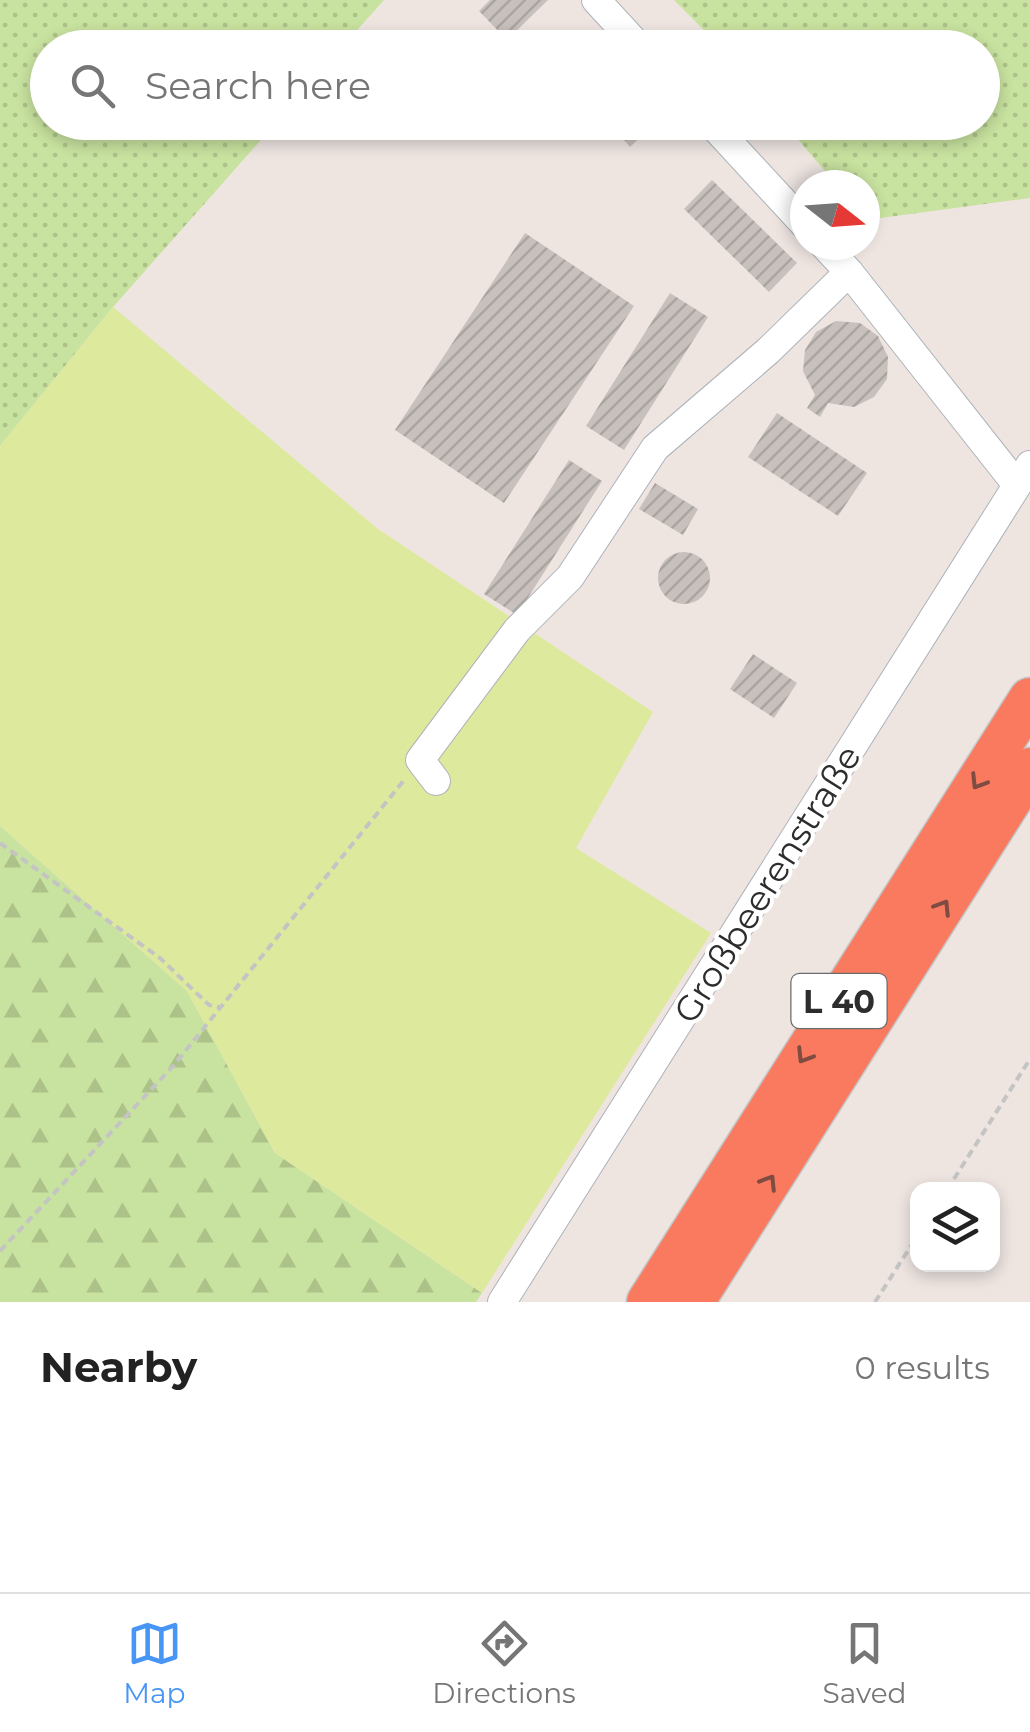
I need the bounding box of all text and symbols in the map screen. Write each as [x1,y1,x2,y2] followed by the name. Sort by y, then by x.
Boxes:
[30,30,1000,140] search box
[65,58,120,113] icon: search
[145,62,371,109] text: Search here
[790,170,880,260] north arrow
[664,737,870,1031] street label: Großbeerenstraße
[971,771,990,789] one-way arrow
[930,900,949,918] one-way arrow
[792,974,886,1028] road number: L 40
[797,1045,816,1063] one-way arrow
[757,1175,776,1193] one-way arrow
[910,1182,1000,1272] map controls
[910,1182,1000,1272] button: layers
[40,1341,197,1393] text: Nearby
[855,1348,990,1387] text: 0 results
[123,1616,186,1710] tab: Map
[432,1616,576,1710] tab: Directions
[822,1616,907,1710] tab: Saved

